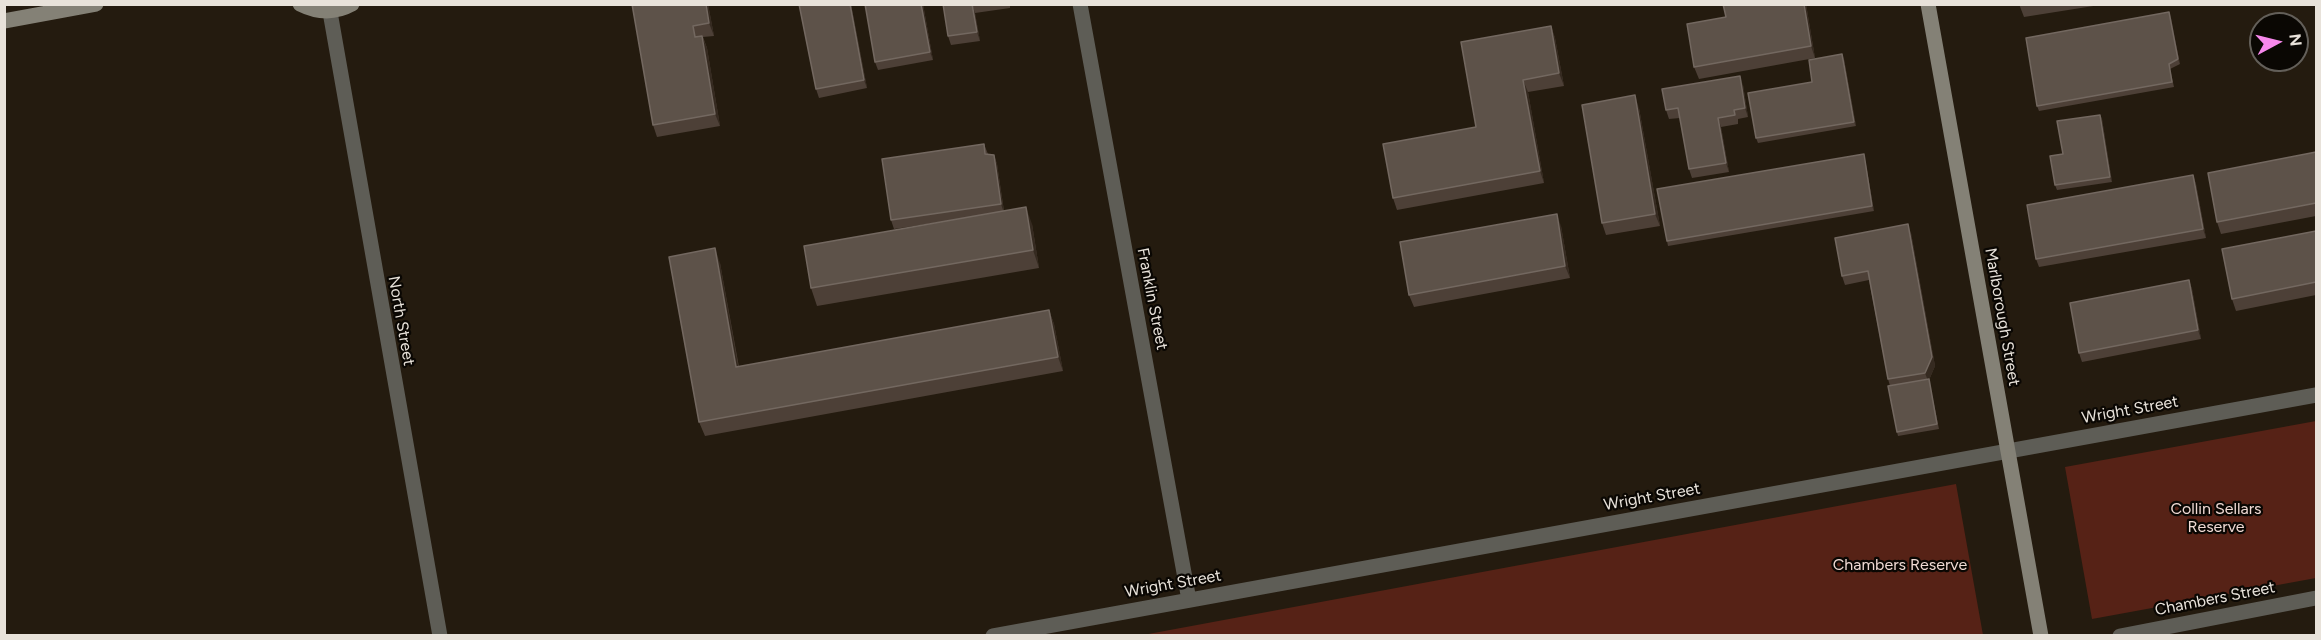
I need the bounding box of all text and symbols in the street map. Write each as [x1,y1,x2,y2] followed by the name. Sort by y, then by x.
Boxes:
[2249,12,2309,72] north arrow
[2285,33,2306,47] text: N
[1133,246,1171,352] street label: Franklin Street
[1980,246,2024,388] street label: Marlborough Street
[384,275,418,367] street label: North Street
[2080,392,2180,428] street label: Wright Street
[1602,479,1702,515] street label: Wright Street
[2170,499,2262,537] park label: Collin Sellars Reserve
[1833,555,1967,575] park label: Chambers Reserve
[1123,566,1223,602] street label: Wright Street
[2153,578,2277,620] street label: Chambers Street

